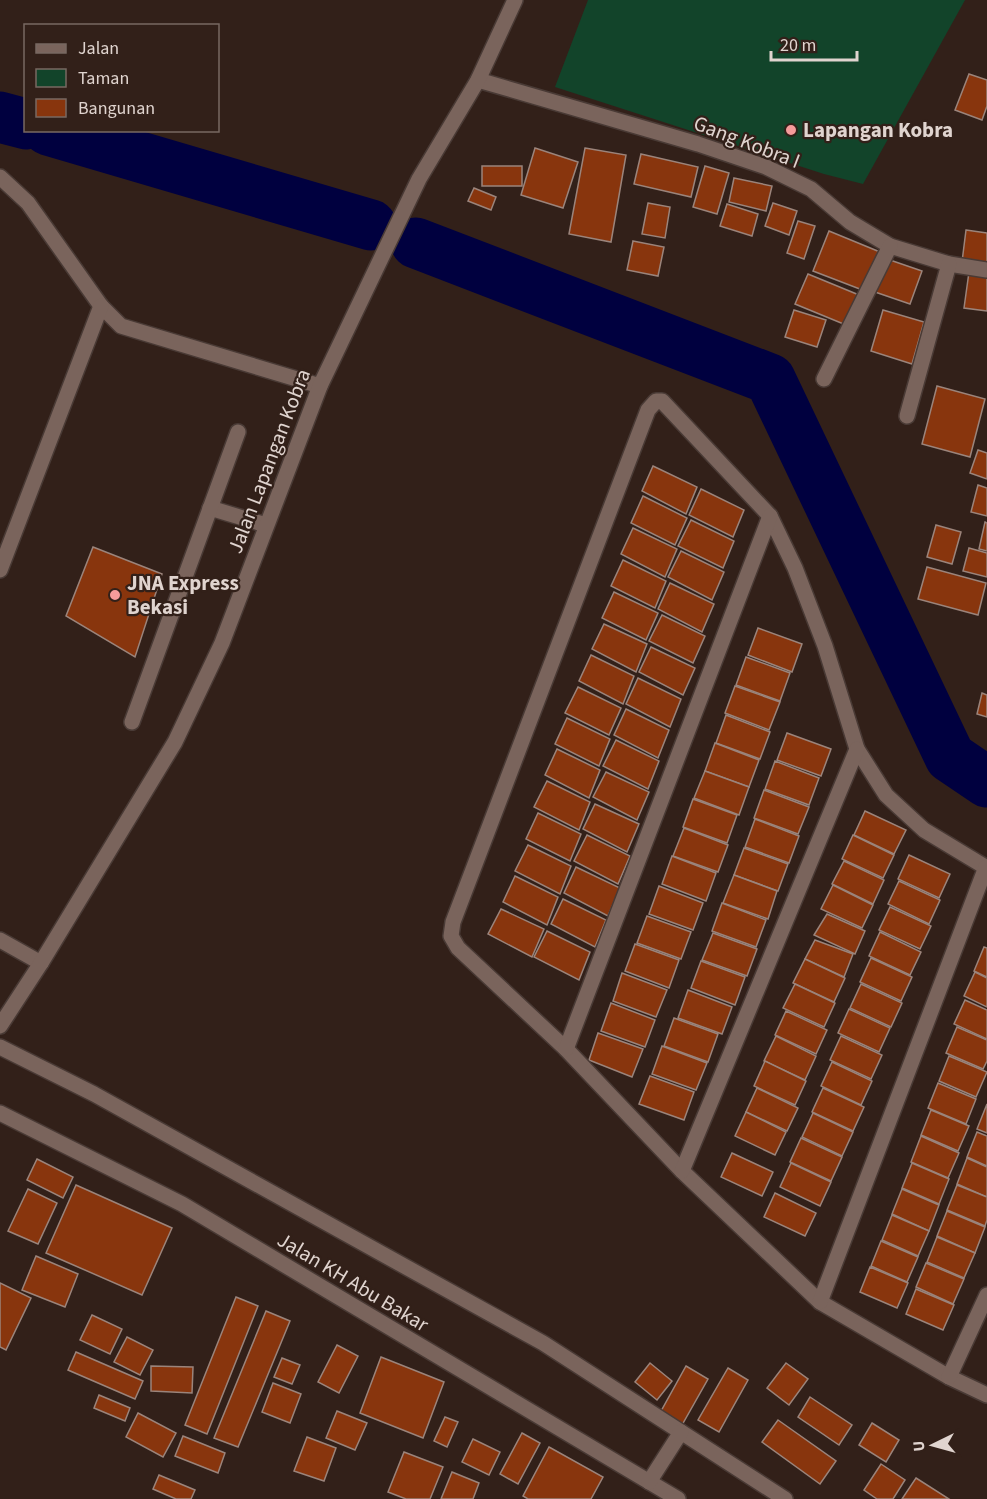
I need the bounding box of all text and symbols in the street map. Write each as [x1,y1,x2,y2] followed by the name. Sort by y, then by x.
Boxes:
[24,24,219,132] legend
[771,24,856,62] scale bar
[780,33,816,58] text: 20 m
[78,36,119,61] text: Jalan
[78,66,129,91] text: Taman
[78,96,155,121] text: Bangunan
[689,108,805,176] street label: Gang Kobra I
[803,115,953,145] place label: Lapangan Kobra
[784,123,798,137] marker: Lapangan Kobra
[220,364,318,558] street label: Jalan Lapangan Kobra
[127,568,239,622] place label: JNA Express Bekasi
[108,588,122,602] marker: JNA Express Bekasi
[272,1225,435,1340] street label: Jalan KH Abu Bakar
[903,1415,963,1475] north arrow
[908,1440,930,1452] text: U

